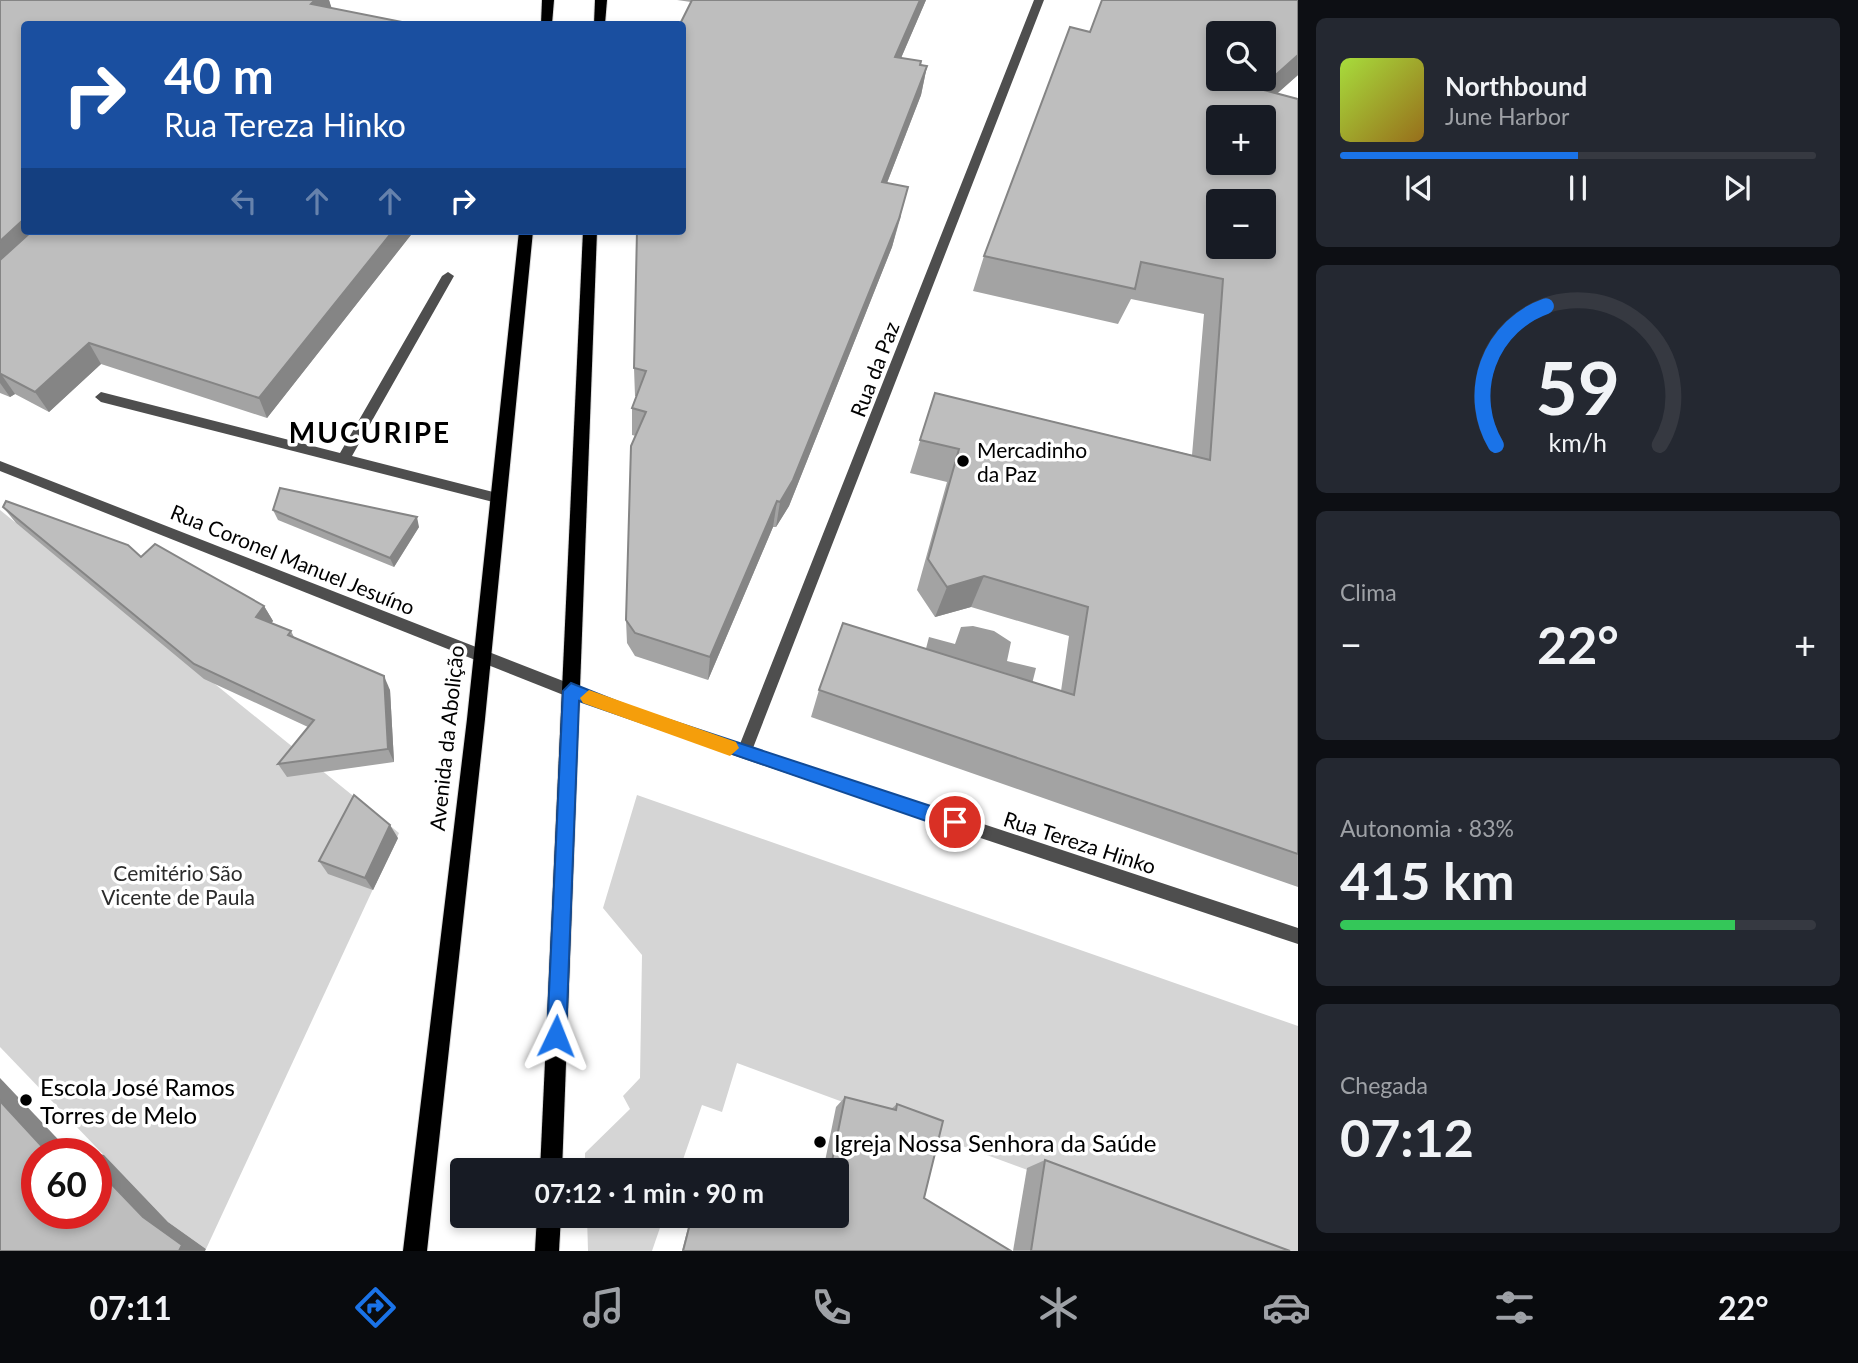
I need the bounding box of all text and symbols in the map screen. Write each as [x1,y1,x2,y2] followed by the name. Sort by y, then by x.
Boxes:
[1206,21,1276,259] map controls
[1206,21,1276,91] button: search
[164,46,274,104] text: 40 m
[49,49,140,140] icon: right
[1445,70,1587,102] text: Northbound
[1445,102,1569,130] text: June Harbor
[164,105,406,144] text: Rua Tereza Hinko
[1206,105,1276,175] button: +
[1400,169,1438,207] icon: previous
[1559,169,1597,207] icon: pause
[1718,169,1756,207] icon: next
[225,182,263,220] icon: left
[298,182,336,220] icon: ahead
[371,182,409,220] icon: ahead
[444,182,482,220] icon: right
[1206,189,1276,259] button: −
[844,318,904,420] street label: Rua da Paz
[1536,343,1620,431] text: 59
[289,415,451,449] district label: MUCURIPE
[1549,427,1607,457] text: km/h
[977,437,1087,486] place label: Mercadinho da Paz
[955,453,971,469] marker: Mercadinho da Paz
[167,498,419,620] street label: Rua Coronel Manuel Jesuíno
[1340,578,1397,606] text: Clima
[1537,613,1619,675] text: 22°
[1340,621,1362,667] text: −
[1794,621,1816,667] text: +
[424,644,468,832] street label: Avenida da Abolição
[925,792,985,852] pin
[936,803,974,841] icon: arrive
[1001,806,1159,878] street label: Rua Tereza Hinko
[1340,814,1514,842] text: Autonomia · 83%
[1340,849,1514,911] text: 415 km
[101,860,255,909] park label: Cemitério São Vicente de Paula
[519,999,593,1073] position arrow
[1340,1071,1428,1099] text: Chegada
[40,1072,235,1129] place label: Escola José Ramos Torres de Melo
[18,1092,34,1108] marker: Escola José Ramos Torres de Melo
[1340,1106,1474,1168] text: 07:12
[834,1128,1156,1157] place label: Igreja Nossa Senhora da Saúde
[812,1134,828,1150] marker: Igreja Nossa Senhora da Saúde
[21,1138,112,1229] speed limit sign: 60
[535,1177,764,1209] text: 07:12 · 1 min · 90 m
[351,1283,400,1332] icon: directions
[579,1283,628,1332] icon: music
[807,1283,856,1332] icon: phone
[1034,1283,1083,1332] icon: climate
[1262,1283,1311,1332] icon: car
[1490,1283,1539,1332] icon: filters
[89,1288,172,1327] text: 07:11
[1718,1288,1768,1327] text: 22°

